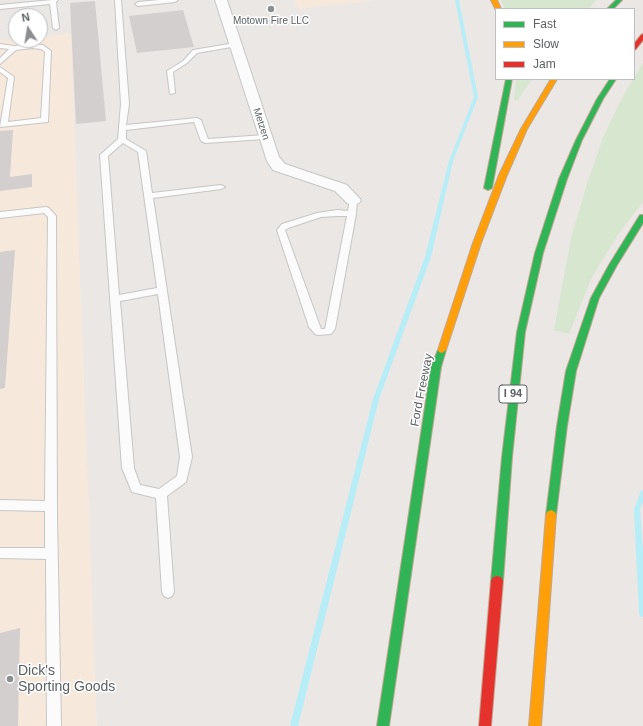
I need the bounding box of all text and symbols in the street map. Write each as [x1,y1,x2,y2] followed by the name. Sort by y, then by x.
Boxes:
[266,4,276,14] marker: Motown Fire LLC
[8,8,48,48] north arrow
[495,8,635,80] legend
[21,11,31,24] text: N
[233,15,309,27] place label: Motown Fire LLC
[533,17,556,31] text: Fast
[533,37,559,51] text: Slow
[533,57,556,71] text: Jam
[250,107,272,141] street label: Metzen
[408,352,436,428] street label: Ford Freeway
[499,385,527,403] road number: I 94
[18,663,115,696] place label: Dick's Sporting Goods
[5,674,15,684] marker: Dick's Sporting Goods

